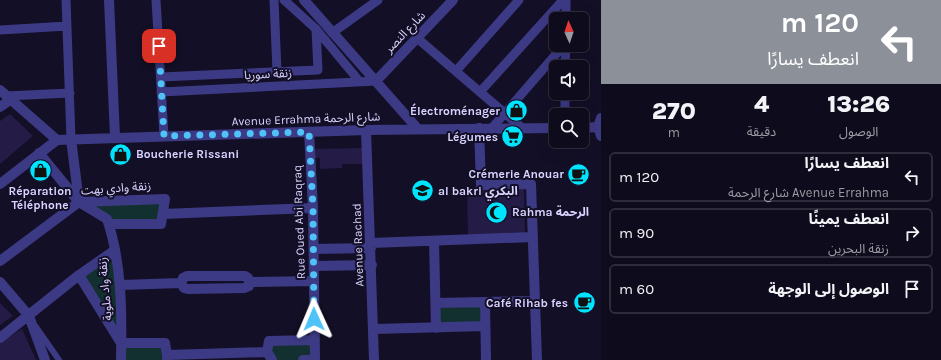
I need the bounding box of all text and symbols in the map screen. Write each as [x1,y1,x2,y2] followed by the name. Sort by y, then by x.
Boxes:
[781,6,859,39] text: 120 m
[381,8,430,58] street label: شارع النصر
[549,12,589,52] north arrow
[549,12,589,148] map controls
[873,16,925,68] icon: left
[142,29,176,63] pin
[148,35,170,57] icon: arrive
[767,48,859,70] text: انعطف يسارًا
[549,60,589,100] button: sound
[244,66,292,82] street label: زنقة سوريا
[754,90,769,118] text: 4
[827,90,890,118] text: 13:26
[652,97,696,125] text: 270
[503,98,529,124] shop icon: Électroménager
[410,103,500,118] place label: Électroménager
[549,108,589,148] button: search
[231,109,381,131] street label: Avenue Errahma شارع الرحمة
[500,124,526,150] supermarket icon: Légumes
[747,124,776,139] text: دقيقة
[839,124,878,139] text: الوصول
[668,125,680,140] text: m
[447,130,498,144] place label: Légumes
[107,141,133,167] shop icon: Boucherie Rissani
[136,147,239,161] place label: Boucherie Rissani
[805,154,889,172] text: انعطف يسارًا
[27,157,53,183] shop icon: Réparation Téléphone
[566,161,592,187] cafe icon: Crémerie Anouar
[290,165,308,279] street label: Rue Oued Abi Raqraq
[901,166,923,188] icon: left
[469,167,564,181] place label: Crémerie Anouar
[619,168,659,186] text: 120 m
[409,178,435,204] school or university icon: al bakri البكري
[80,179,152,200] street label: زنقة وادي بهت
[8,184,72,212] place label: Réparation Téléphone
[438,184,518,201] place label: al bakri البكري
[728,185,889,200] text: Avenue Errahma شارع الرحمة
[483,199,509,225] mosque icon: Rahma الرحمة
[350,203,366,287] street label: Avenue Rachad
[512,205,589,219] place label: Rahma الرحمة
[809,210,889,228] text: انعطف يمينًا
[901,222,923,244] icon: right
[619,224,654,242] text: 90 m
[828,241,889,256] text: زنقة البحرين
[95,257,115,321] street label: زنقة واد ملوية
[901,278,923,300] icon: arrive
[619,280,654,298] text: 60 m
[768,280,889,298] text: الوصول إلى الوجهة
[571,290,597,316] cafe icon: Café Rihab fes
[486,296,568,310] place label: Café Rihab fes
[293,298,335,340] position arrow

